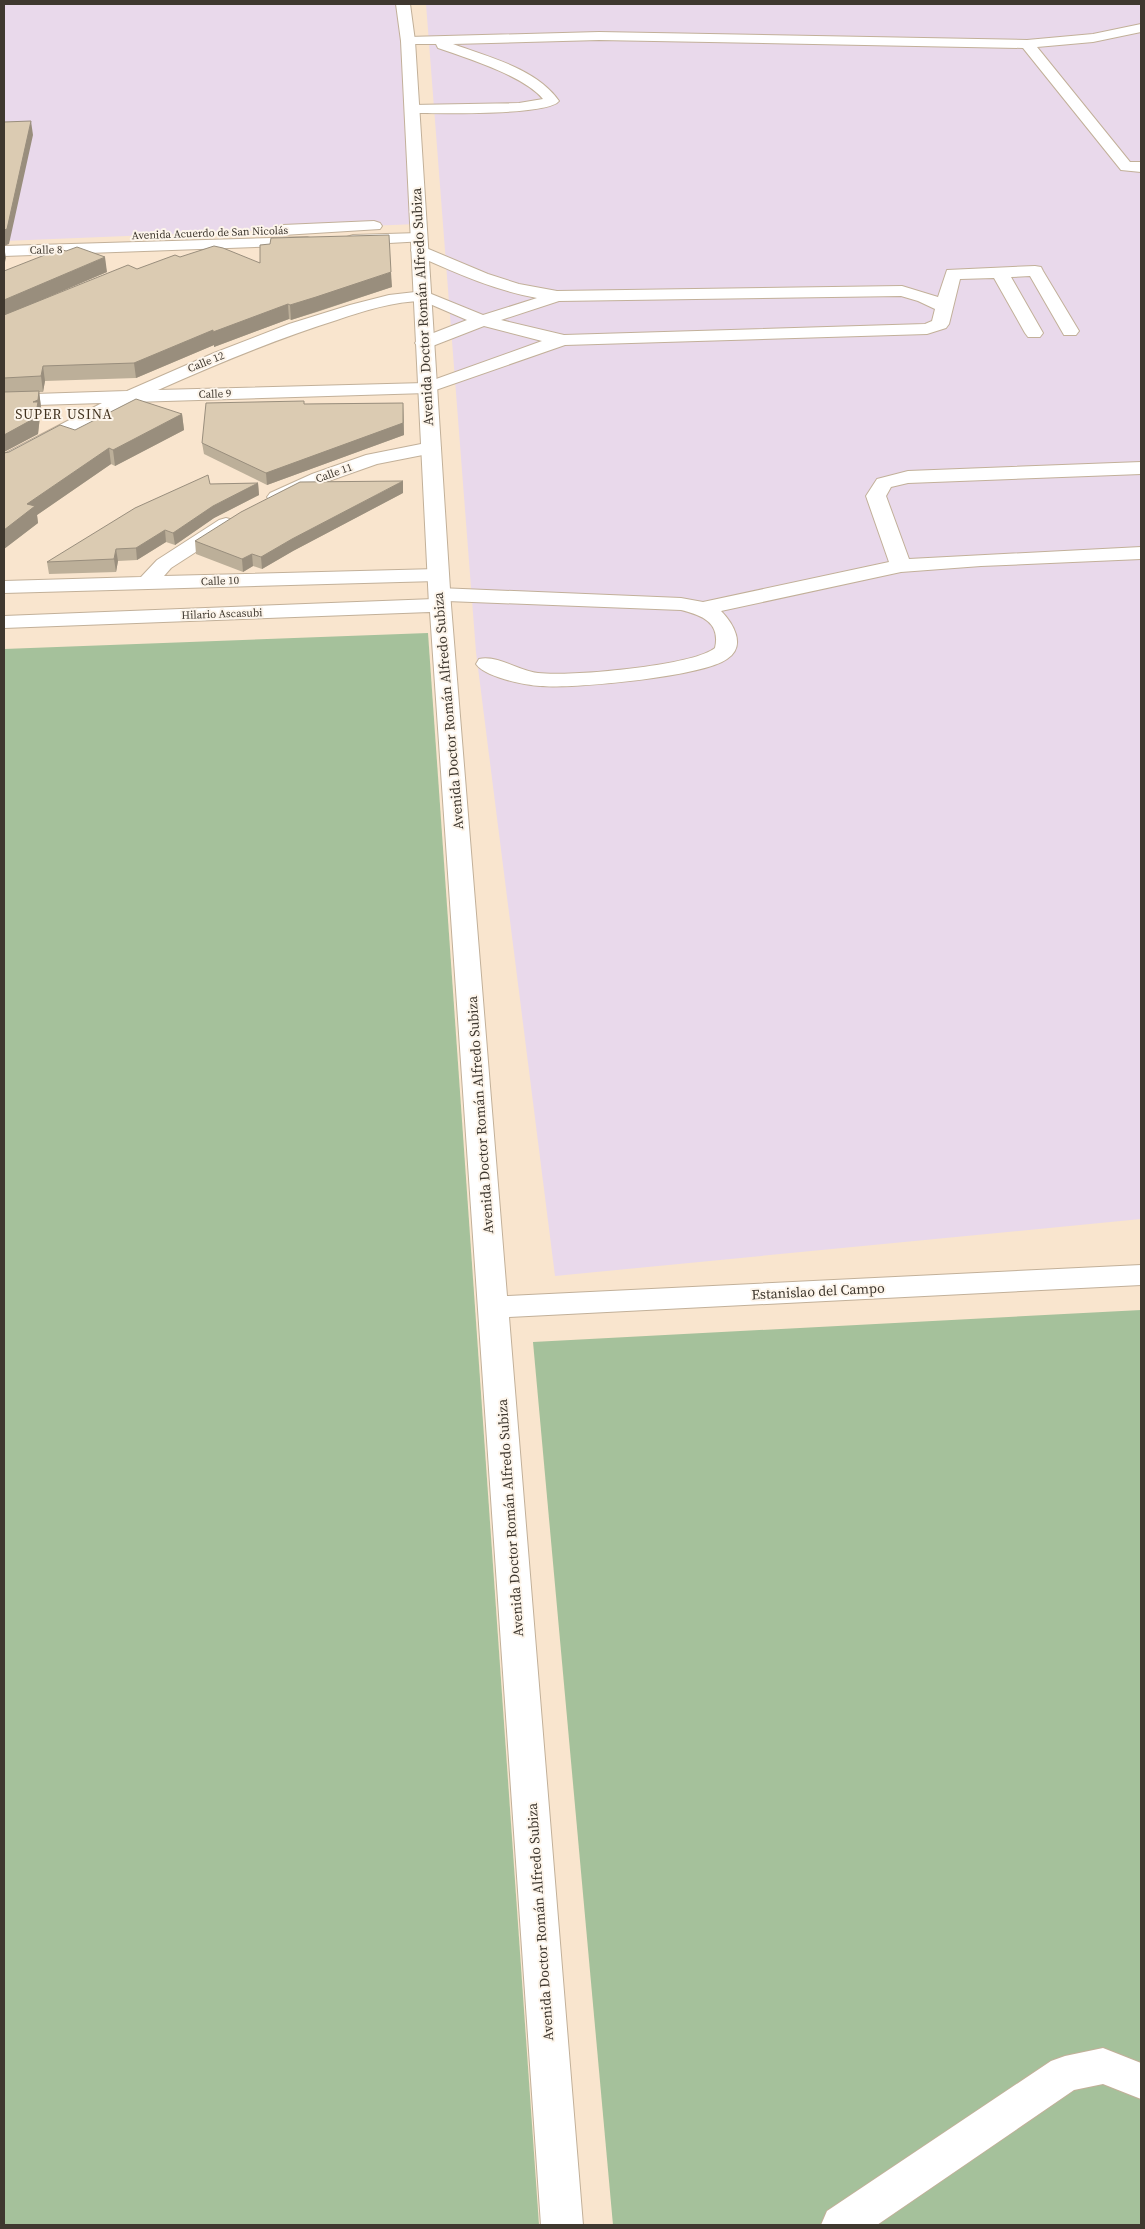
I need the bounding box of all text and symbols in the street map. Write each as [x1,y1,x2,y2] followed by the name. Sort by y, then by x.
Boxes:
[406,187,438,427] street label: Avenida Doctor Román Alfredo Subiza
[131,223,289,243] street label: Avenida Acuerdo de San Nicolás
[29,242,63,258] street label: Calle 8
[185,348,227,376] street label: Calle 12
[198,386,232,402] street label: Calle 9
[15,404,113,424] district label: SUPER USINA
[313,459,355,487] street label: Calle 11
[201,573,240,589] street label: Calle 10
[428,591,468,831] street label: Avenida Doctor Román Alfredo Subiza
[181,605,263,623] street label: Hilario Ascasubi
[462,995,498,1235] street label: Avenida Doctor Román Alfredo Subiza
[751,1278,885,1304] street label: Estanislao del Campo
[492,1398,528,1638] street label: Avenida Doctor Román Alfredo Subiza
[522,1802,558,2042] street label: Avenida Doctor Román Alfredo Subiza

